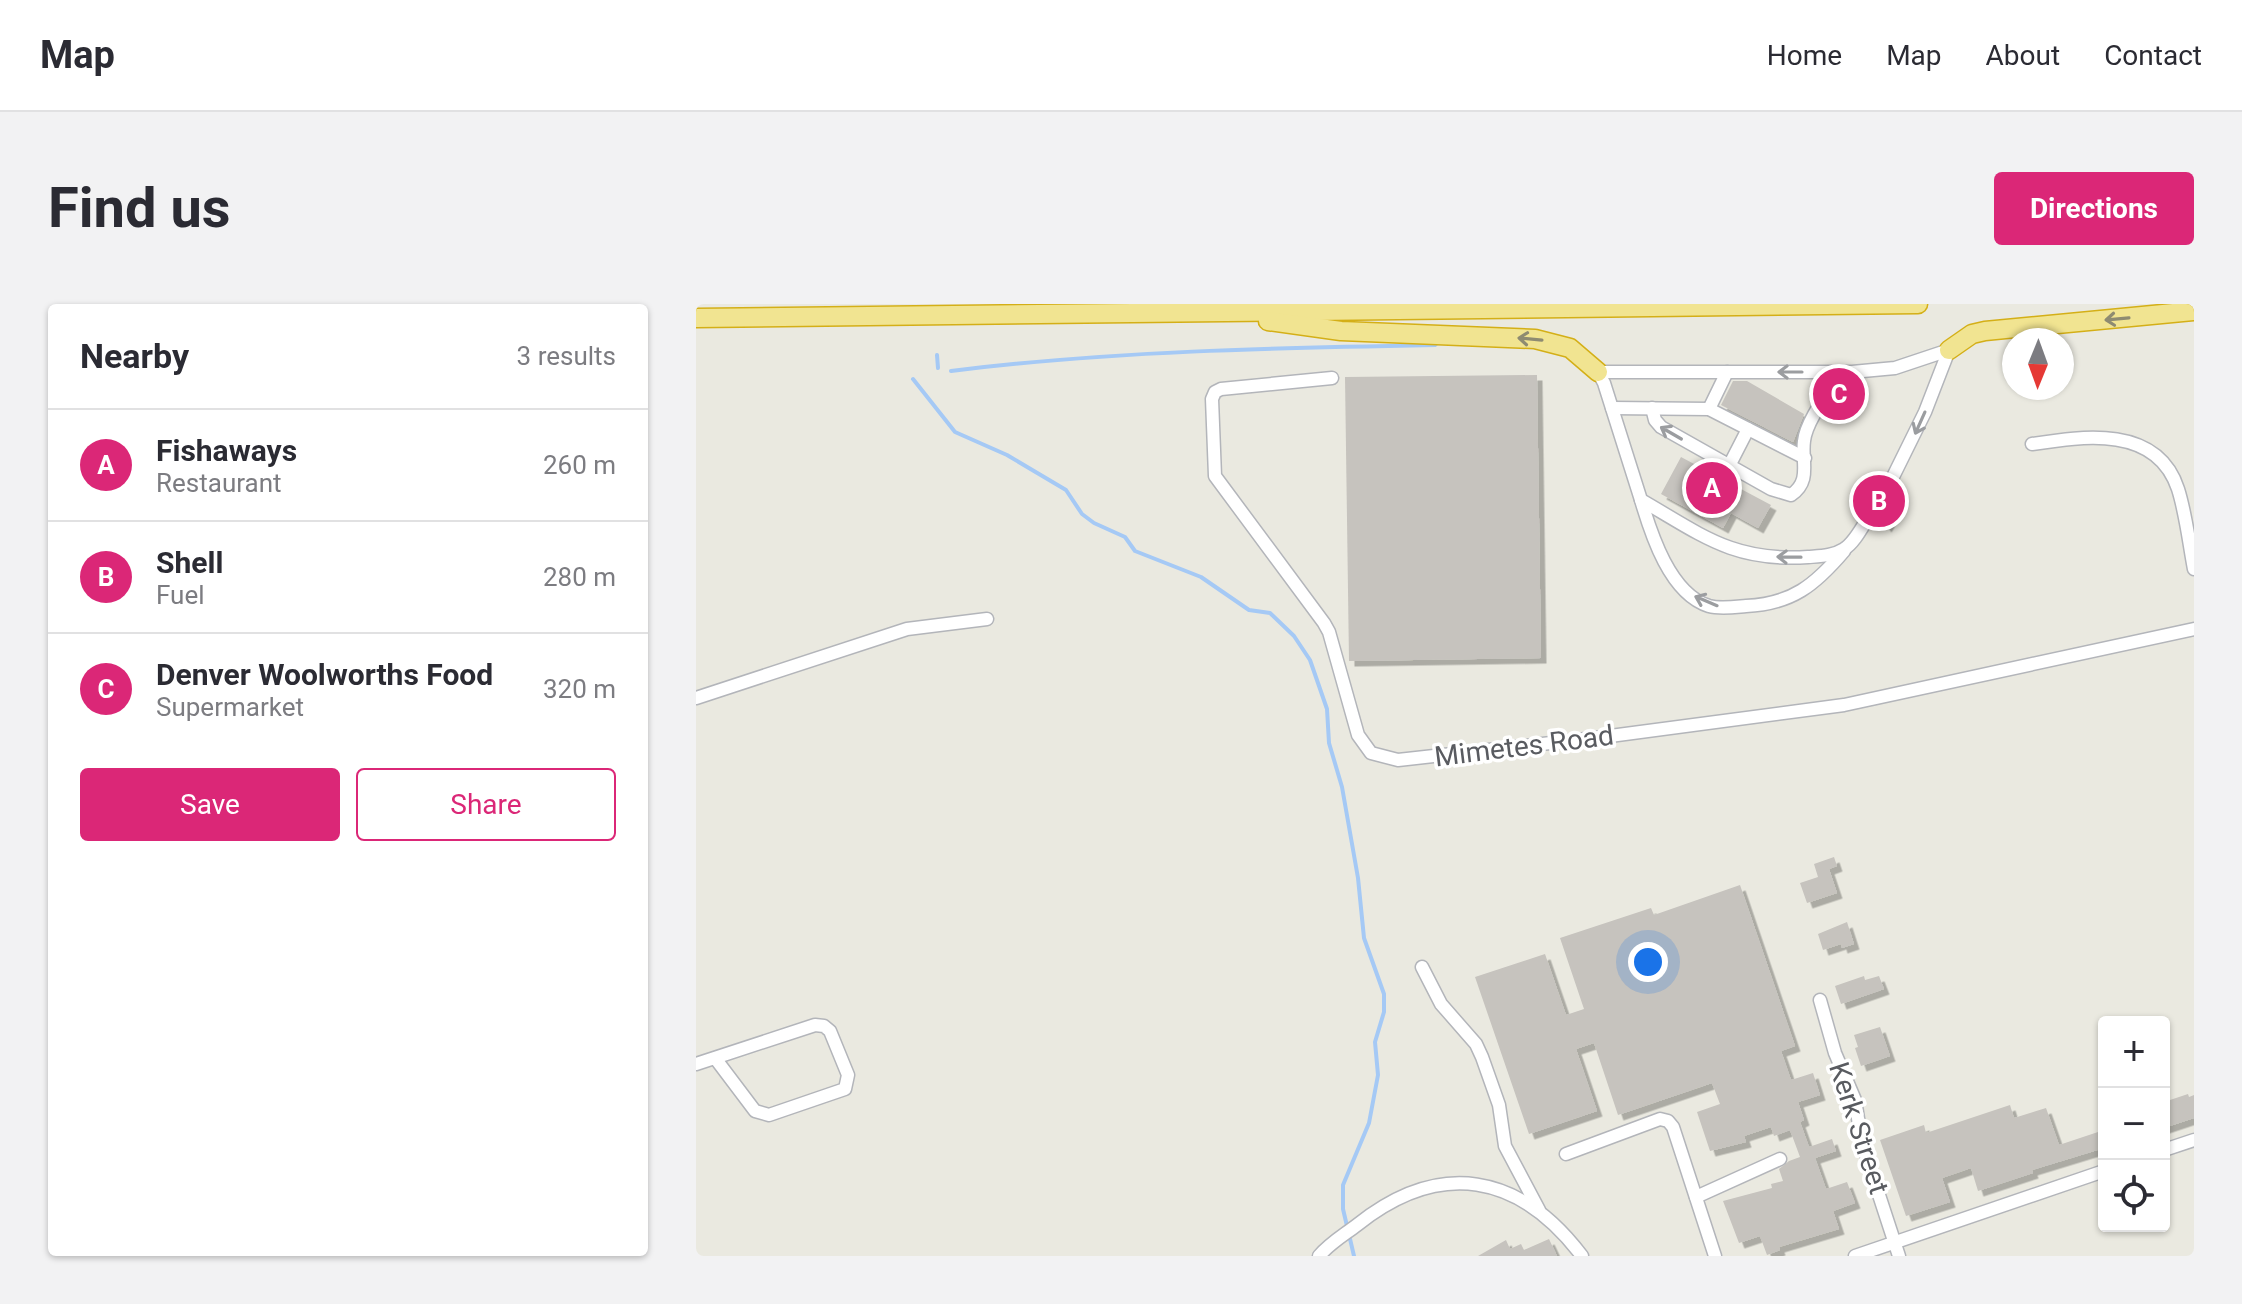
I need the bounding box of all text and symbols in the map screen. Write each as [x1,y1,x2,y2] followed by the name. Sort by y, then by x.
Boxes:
[40,33,115,77] text: Map
[1767,39,1842,72] text: Home
[1886,39,1942,72] text: Map
[1986,39,2060,72] text: About
[2104,39,2202,72] text: Contact
[1994,172,2194,245] button: Directions
[48,175,231,241] text: Find us
[2104,312,2131,327] one-way arrow
[2002,328,2074,400] north arrow
[1517,331,1544,346] one-way arrow
[80,336,189,376] text: Nearby
[517,341,616,371] text: 3 results
[1777,364,1804,380] one-way arrow
[1813,364,1865,424] pin: C
[1912,410,1927,435] one-way arrow
[1660,425,1683,441] one-way arrow
[156,433,297,468] text: Fishaways
[97,450,115,480] text: A
[543,450,616,480] text: 260 m
[1686,458,1738,518] pin: A
[156,468,282,498] text: Restaurant
[1853,471,1905,531] pin: B
[156,545,223,580] text: Shell
[1776,549,1803,565] one-way arrow
[98,562,114,592] text: B
[543,562,616,592] text: 280 m
[156,580,205,610] text: Fuel
[1694,593,1718,607] one-way arrow
[156,657,493,692] text: Denver Woolworths Food
[97,674,115,704] text: C
[543,674,616,704] text: 320 m
[156,692,304,722] text: Supermarket
[1433,719,1615,773] street label: Mimetes Road
[80,768,340,841] button: Save
[356,768,616,841] button: Share
[1628,942,1668,982] your location
[2098,1016,2170,1232] map controls
[2098,1016,2170,1088] button: +
[1822,1058,1896,1198] street label: Kerk Street
[2098,1088,2170,1160] button: −
[2098,1160,2170,1232] button: locate

